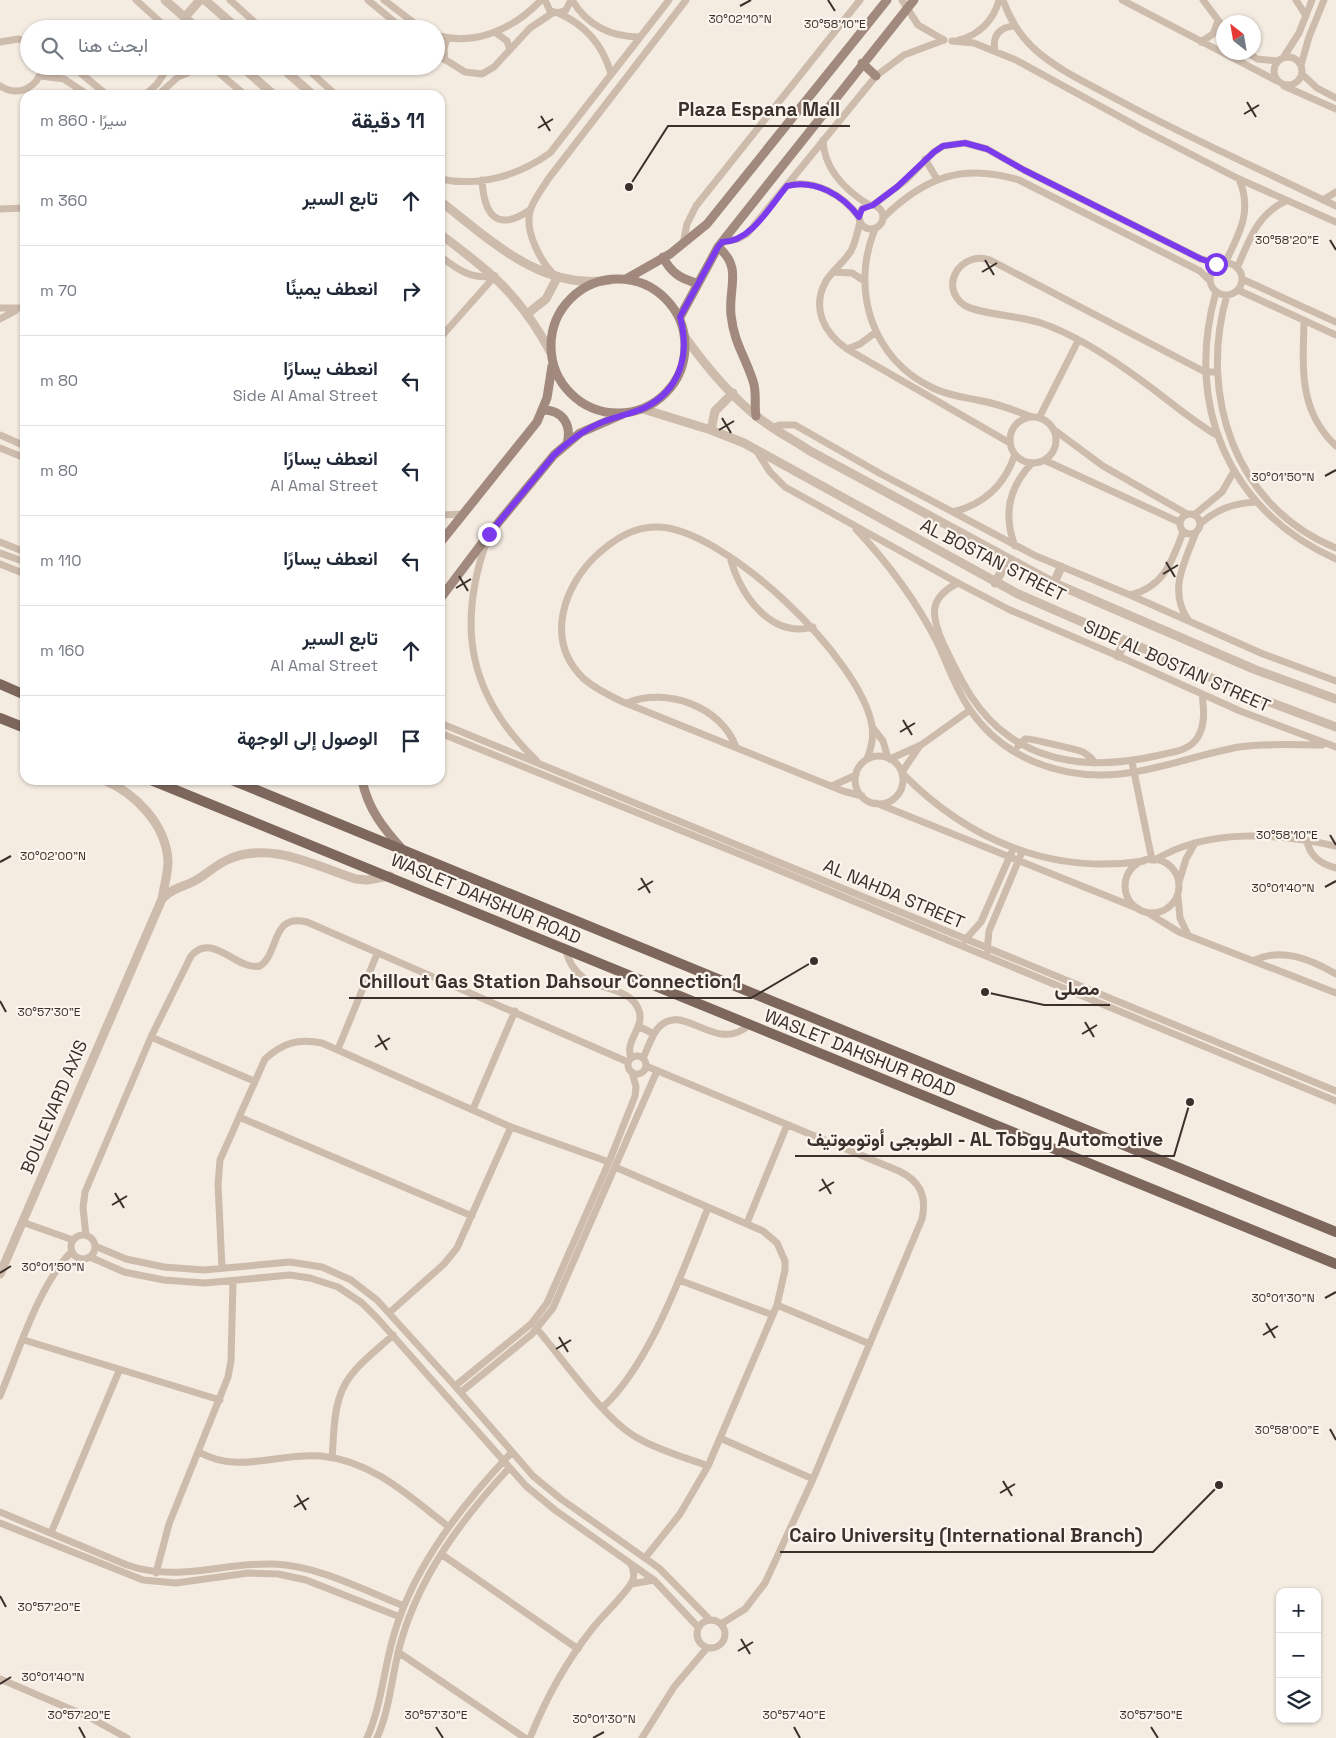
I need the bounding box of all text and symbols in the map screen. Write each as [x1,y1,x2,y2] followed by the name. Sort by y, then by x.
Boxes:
[708,11,772,27] text: 30°02'10"N
[1216,15,1261,60] north arrow
[804,16,866,32] text: 30°58'10"E
[20,20,445,75] search box
[78,33,148,58] text: ابحث هنا
[38,34,66,62] icon: search
[668,92,850,126] callout: Plaza Espana Mall
[678,97,840,122] text: Plaza Espana Mall
[351,107,425,134] text: 11 دقيقة
[40,110,127,131] text: سيرًا · 860 m
[302,186,378,211] text: تابع السير
[397,187,425,215] icon: ahead
[40,190,88,211] text: 360 m
[1255,232,1319,248] text: 30°58'20"E
[1205,253,1228,276] route start
[286,276,378,301] text: انعطف يمينًا
[397,277,425,305] icon: right
[40,280,77,301] text: 70 m
[283,356,378,381] text: انعطف يسارًا
[397,367,425,395] icon: left
[40,370,78,391] text: 80 m
[233,385,378,406] text: Side Al Amal Street
[283,446,378,471] text: انعطف يسارًا
[397,457,425,485] icon: left
[40,460,78,481] text: 80 m
[1251,469,1315,485] text: 30°01'50"N
[270,475,378,496] text: Al Amal Street
[917,513,1070,606] street label: AL BOSTAN STREET
[478,523,501,546] route end
[283,546,378,571] text: انعطف يسارًا
[397,547,425,575] icon: left
[40,550,82,571] text: 110 m
[1080,614,1275,717] street label: SIDE AL BOSTAN STREET
[302,626,378,651] text: تابع السير
[397,637,425,665] icon: ahead
[40,640,85,661] text: 160 m
[270,655,378,676] text: Al Amal Street
[237,726,378,751] text: الوصول إلى الوجهة
[397,727,425,755] icon: arrive
[1256,827,1318,843] text: 30°58'10"E
[20,848,86,864] text: 30°02'00"N
[388,848,585,949] street label: WASLET DAHSHUR ROAD
[820,853,969,934] street label: AL NAHDA STREET
[1252,880,1315,896] text: 30°01'40"N
[349,964,751,998] callout: Chillout Gas Station Dahsour Connection1
[359,969,741,994] text: Chillout Gas Station Dahsour Connection1
[1044,971,1110,1005] callout: مصلى
[1054,976,1100,1001] text: مصلى
[17,1004,81,1020] text: 30°57'30"E
[761,1004,959,1102] street label: WASLET DAHSHUR ROAD
[15,1036,92,1177] street label: BOULEVARD AXIS
[795,1122,1174,1156] callout: الطوبجى أوتوموتيف - AL Tobgy Automotive
[807,1127,1163,1152] text: الطوبجى أوتوموتيف - AL Tobgy Automotive
[21,1259,85,1275] text: 30°01'50"N
[1251,1290,1315,1306] text: 30°01'30"N
[1255,1422,1319,1438] text: 30°58'00"E
[780,1518,1153,1552] callout: Cairo University (International Branch)
[789,1523,1143,1548] text: Cairo University (International Branch)
[1276,1588,1321,1723] map controls
[1276,1588,1321,1633] button: +
[17,1599,81,1615] text: 30°57'20"E
[1276,1633,1321,1678] button: −
[22,1669,85,1685] text: 30°01'40"N
[1276,1678,1321,1723] button: layers
[47,1707,111,1723] text: 30°57'20"E
[404,1707,468,1723] text: 30°57'30"E
[763,1707,826,1723] text: 30°57'40"E
[1119,1707,1183,1723] text: 30°57'50"E
[572,1711,636,1727] text: 30°01'30"N

